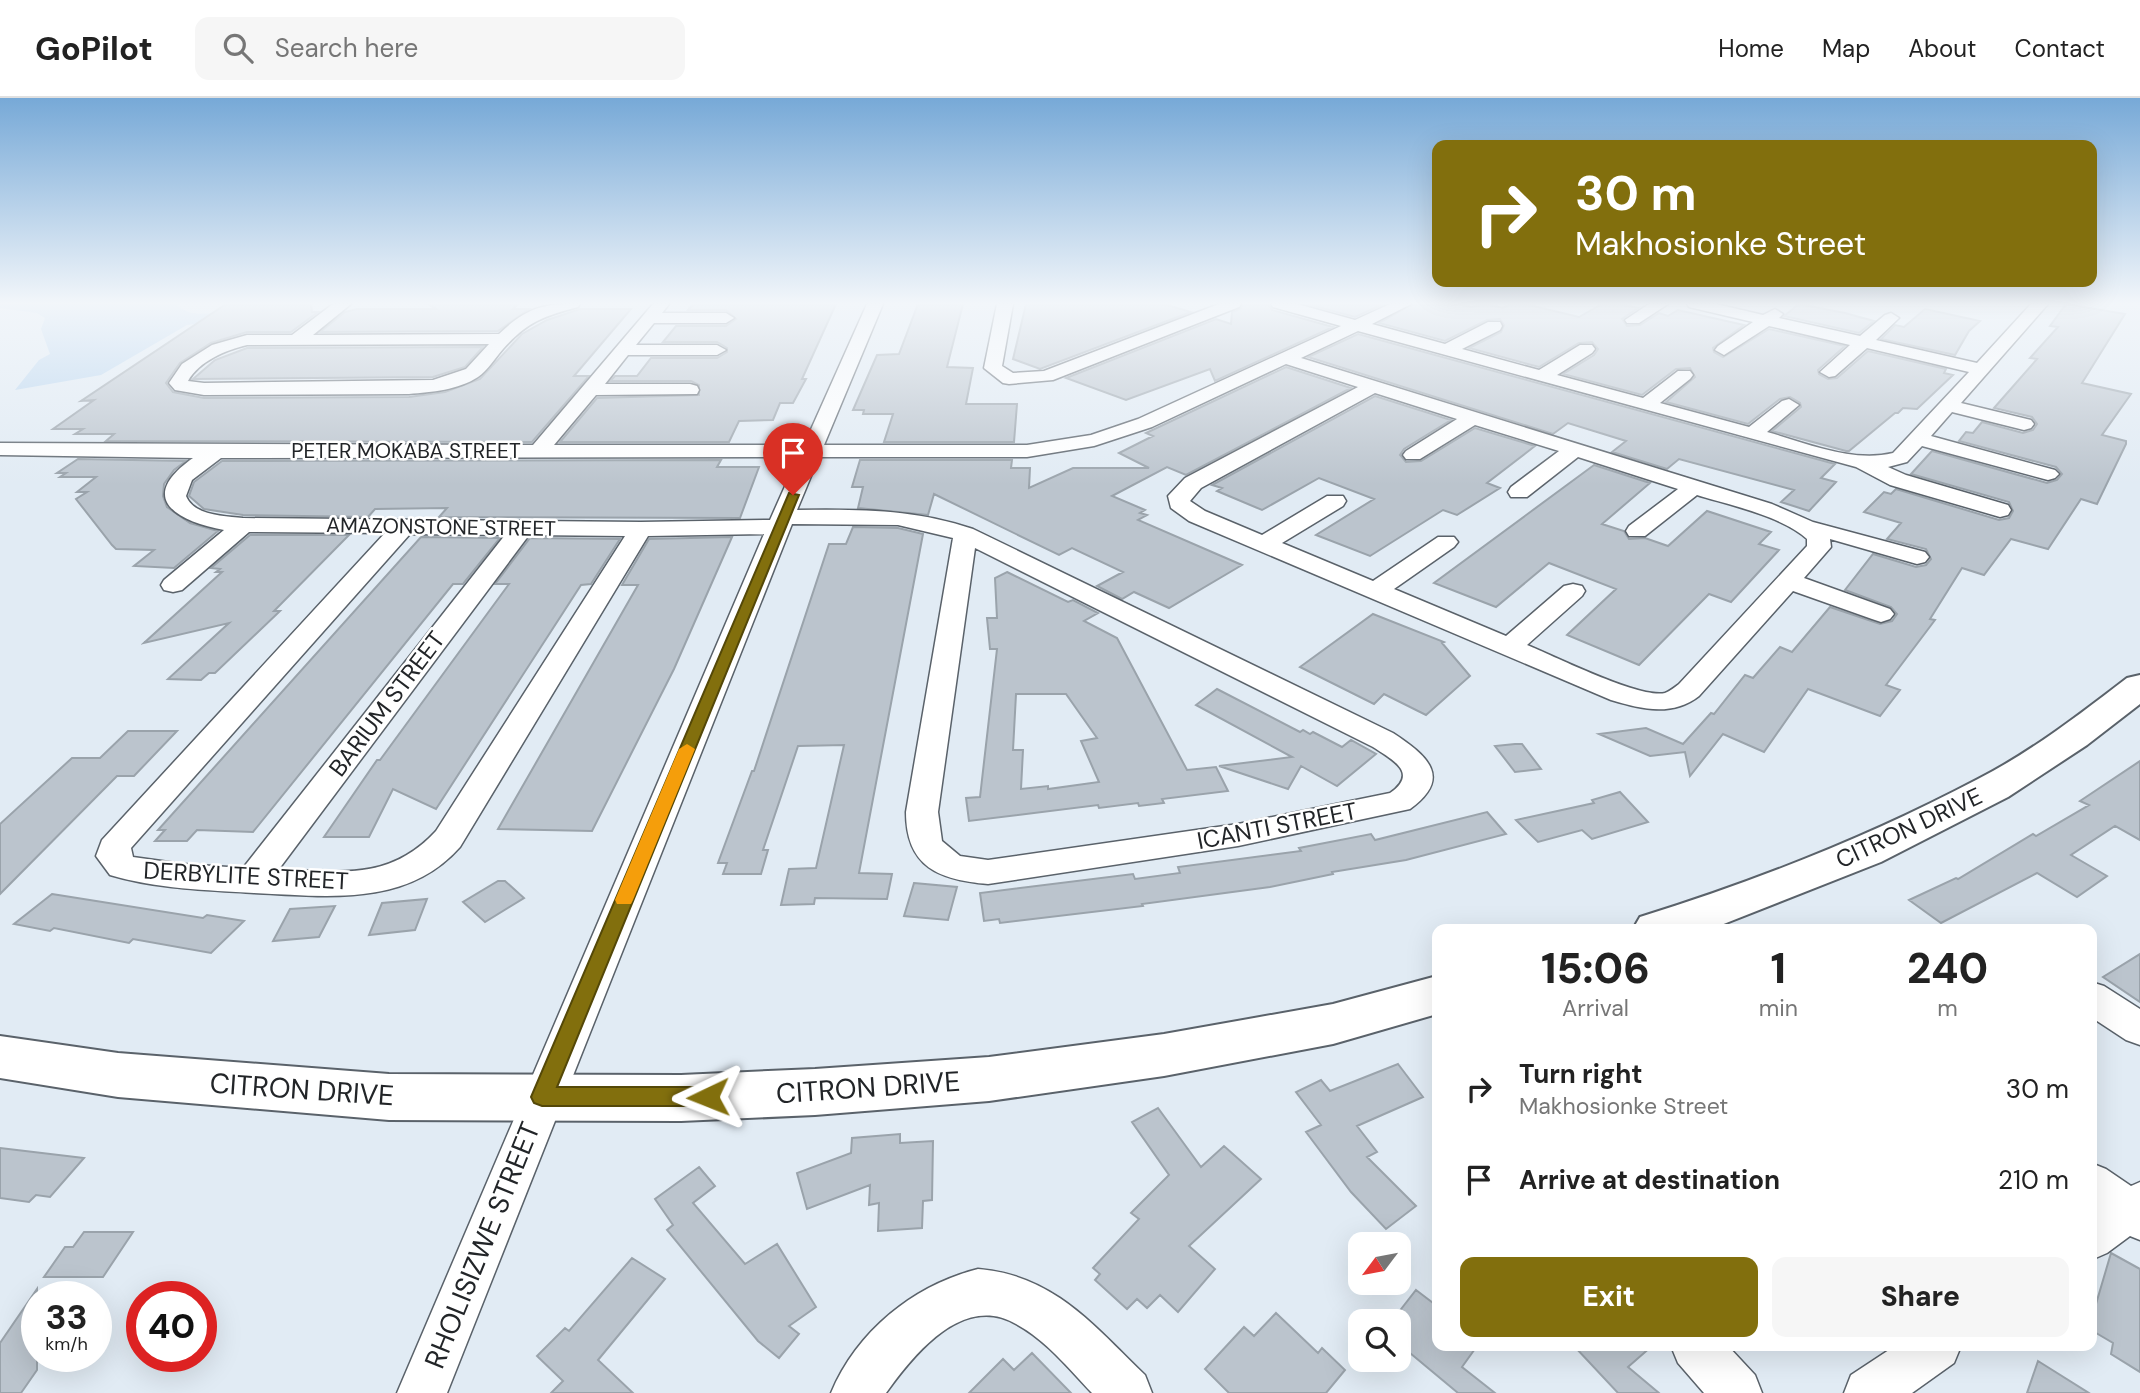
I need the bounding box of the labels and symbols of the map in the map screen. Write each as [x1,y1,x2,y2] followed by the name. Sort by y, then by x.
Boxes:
[763,423,823,495] pin
[291,437,521,465] street label: PETER MOKABA STREET
[326,511,556,543] street label: AMAZONSTONE STREET
[322,625,451,783] street label: BARIUM STREET
[1831,780,1987,875] street label: CITRON DRIVE
[1194,795,1359,856] street label: ICANTI STREET
[143,855,349,896] street label: DERBYLITE STREET
[671,1060,745,1134] position arrow
[775,1063,961,1112] street label: CITRON DRIVE
[209,1065,395,1114] street label: CITRON DRIVE
[416,1117,549,1374] street label: RHOLISIZWE STREET
[1348,1232,1410,1295] north arrow
[126,1281,217,1372] speed limit sign: 40

